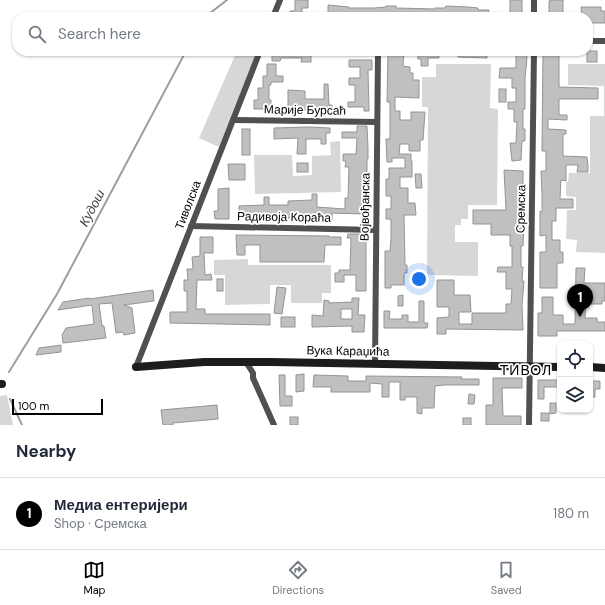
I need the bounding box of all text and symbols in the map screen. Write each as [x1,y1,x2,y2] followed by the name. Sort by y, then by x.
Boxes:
[12,12,593,56] search box
[26,23,48,45] icon: search
[58,24,141,44] text: Search here
[264,101,346,119] street label: Марије Бурсаћ
[356,172,374,241] street label: Војвођанска
[171,178,205,232] street label: Тиволска
[513,184,529,233] street label: Сремска
[75,187,109,229] water label: Кудош
[237,208,331,226] street label: Радивоја Кораћа
[409,269,429,289] your location
[567,284,593,317] pin: 1
[557,341,593,413] map controls
[557,341,593,377] button: locate
[306,342,390,360] street label: Вука Караџића
[500,361,552,379] district label: ТИВОЛ
[557,377,593,413] button: layers
[12,397,103,416] scale bar
[18,399,49,413] text: 100 m
[16,440,76,462] text: Nearby
[54,495,188,515] text: Медиа ентеријери
[27,505,31,522] text: 1
[553,505,589,522] text: 180 m
[54,515,147,532] text: Shop · Сремска
[83,559,106,597] tab: Map
[272,559,324,597] tab: Directions
[491,559,522,597] tab: Saved

